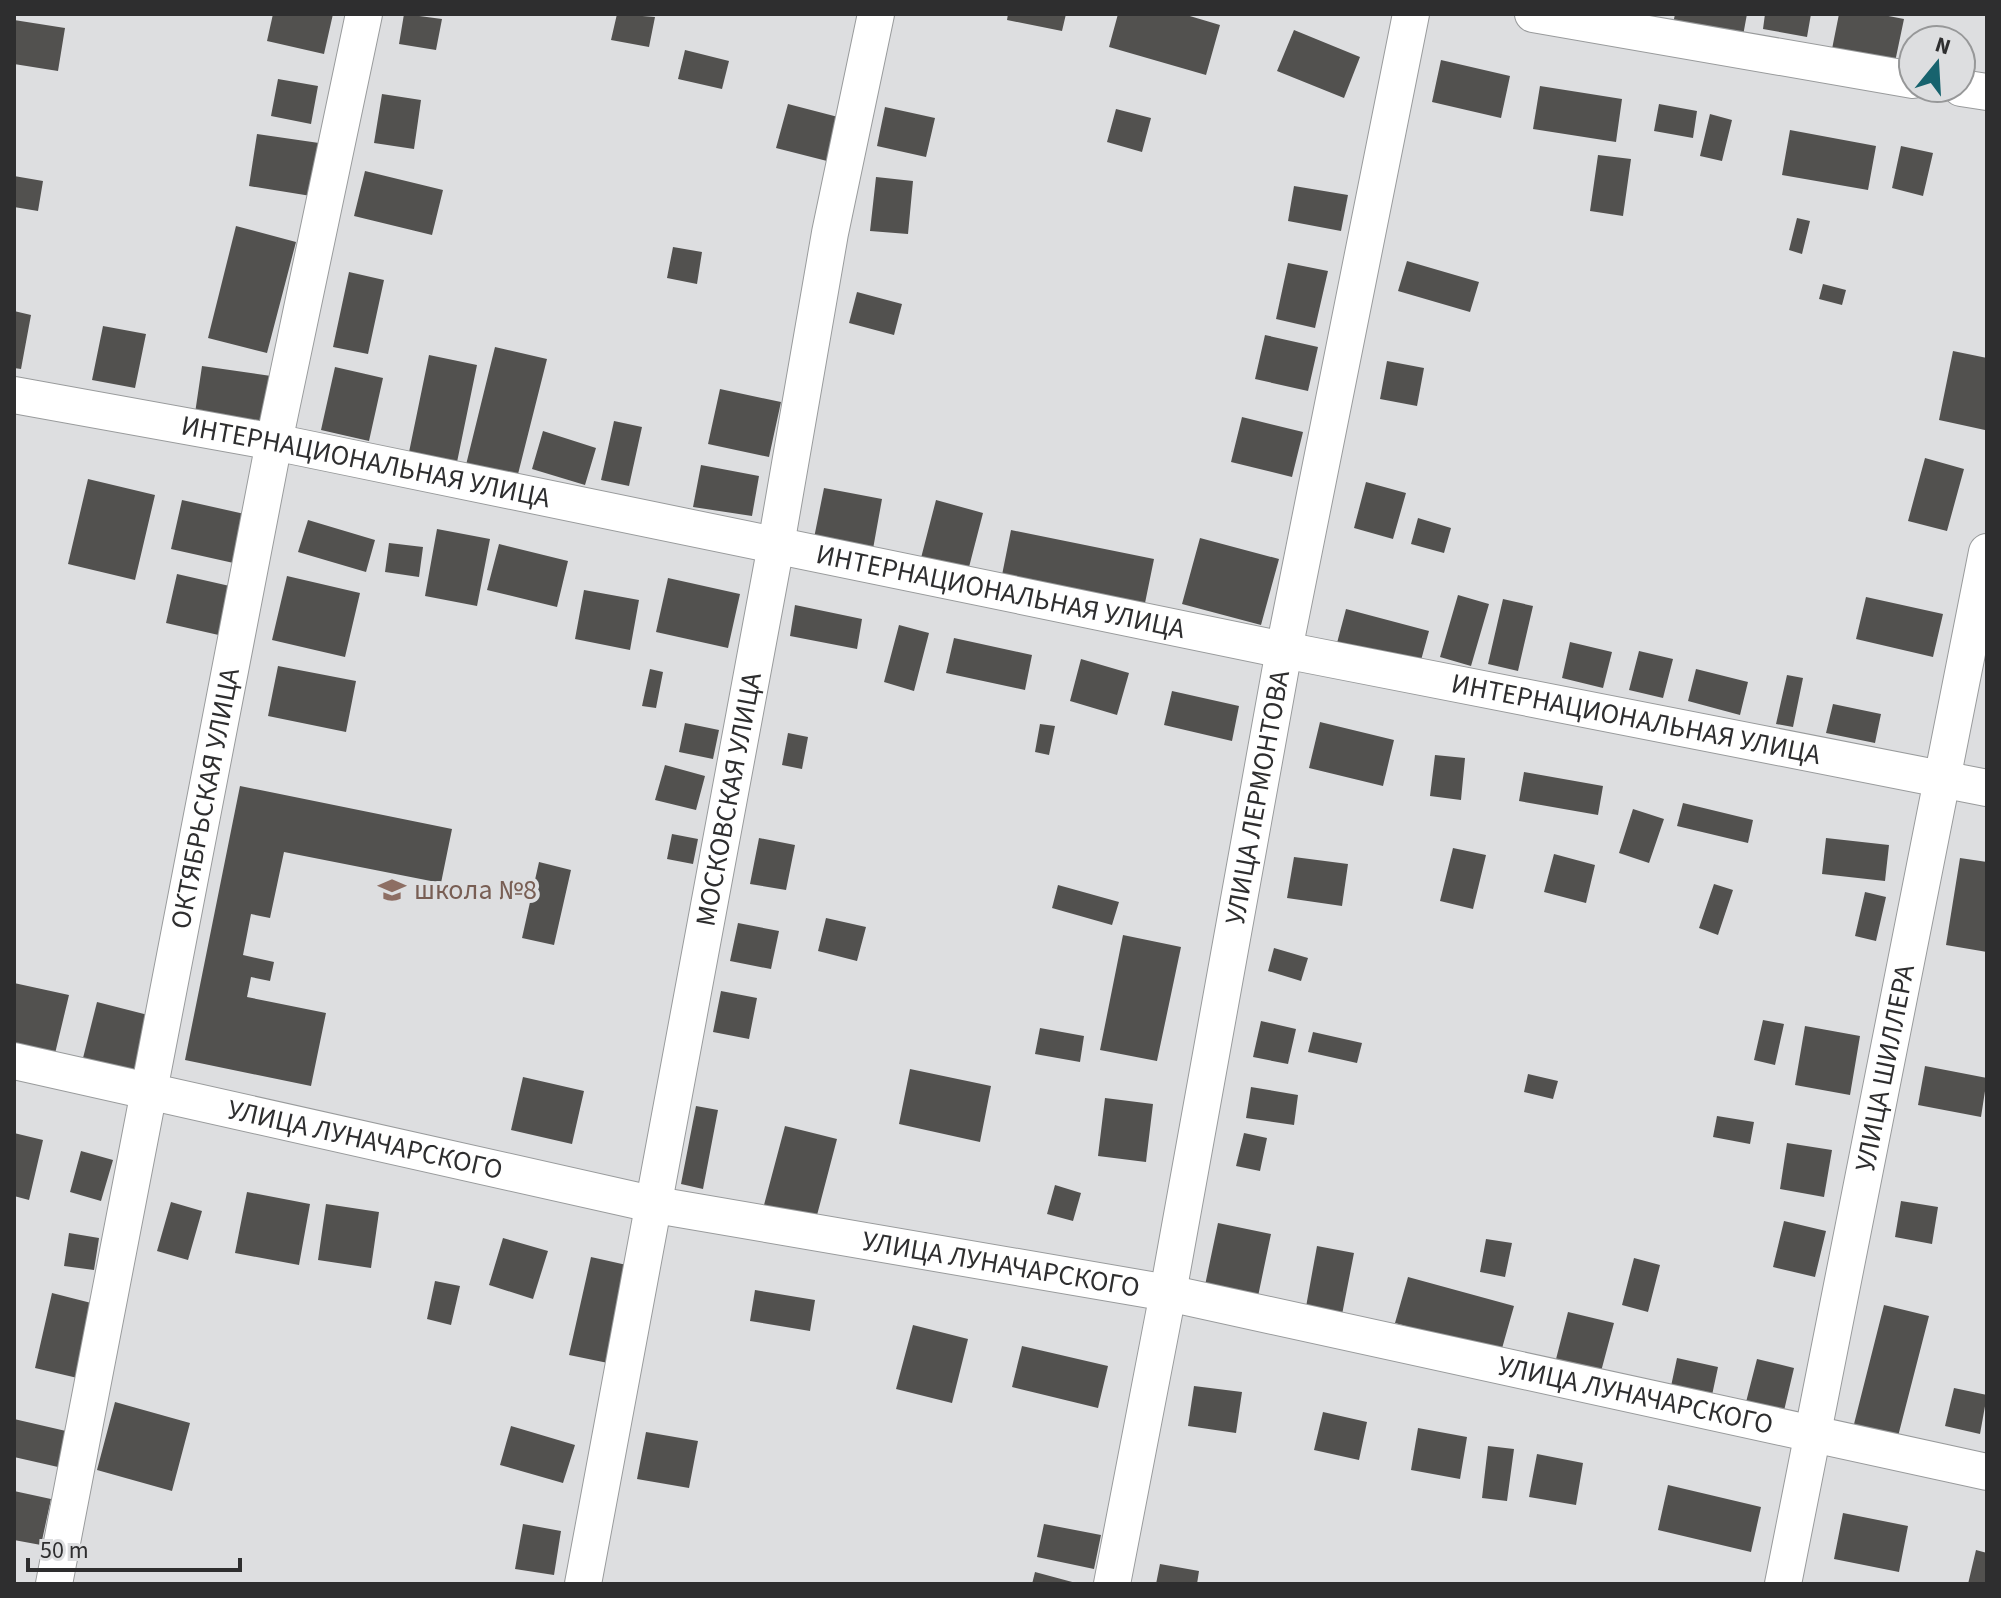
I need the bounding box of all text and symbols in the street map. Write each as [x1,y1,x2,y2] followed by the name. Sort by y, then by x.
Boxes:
[1897,24,1977,104] north arrow
[1931,28,1955,63] text: N
[178,406,555,519] street label: ИНТЕРНАЦИОНАЛЬНАЯ УЛИЦА
[813,534,1189,649] street label: ИНТЕРНАЦИОНАЛЬНАЯ УЛИЦА
[1448,663,1825,775] street label: ИНТЕРНАЦИОНАЛЬНАЯ УЛИЦА
[161,664,250,932] street label: ОКТЯБРЬСКАЯ УЛИЦА
[1215,666,1300,928] street label: УЛИЦА ЛЕРМОНТОВА
[686,669,772,930] street label: МОСКОВСКАЯ УЛИЦА
[414,870,537,910] place label: школа №8
[377,875,407,905] school or university icon: школа №8
[1845,960,1925,1175] street label: УЛИЦА ШИЛЛЕРА
[224,1090,507,1190] street label: УЛИЦА ЛУНАЧАРСКОГО
[859,1221,1143,1308] street label: УЛИЦА ЛУНАЧАРСКОГО
[1494,1346,1777,1445] street label: УЛИЦА ЛУНАЧАРСКОГО
[28,1522,240,1572] scale bar
[40,1533,89,1568] text: 50 m

